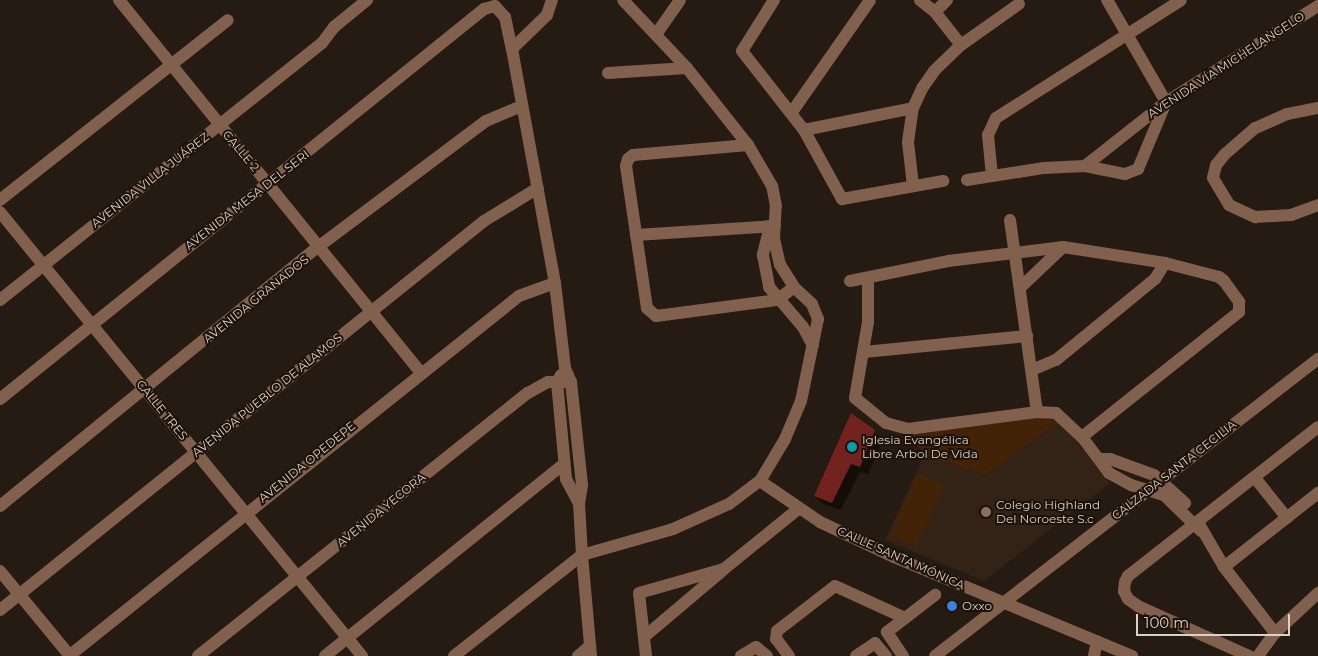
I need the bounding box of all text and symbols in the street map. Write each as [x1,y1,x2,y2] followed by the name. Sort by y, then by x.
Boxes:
[1145,9,1307,121] street label: AVENIDA VÍA MICHELANGELO
[220,128,262,174] street label: CALLE 2
[88,130,212,230] street label: AVENIDA VILLA JUÁREZ
[182,147,312,253] street label: AVENIDA MESA DEL SERI
[200,252,312,346] street label: AVENIDA GRANADOS
[189,330,345,460] street label: AVENIDA PUEBLO DE ALAMOS
[133,377,191,443] street label: CALLE TRES
[1109,417,1239,523] street label: CALZADA SANTA CECILIA
[256,419,358,505] street label: AVENIDA OPEDEPE
[862,433,978,461] place label: Iglesia Evangélica Libre Arbol De Vida
[846,441,858,453] marker: Iglesia Evangélica Libre Arbol De Vida
[334,470,428,550] street label: AVENIDA YECORA
[996,498,1100,526] place label: Colegio Highland Del Noroeste S.c
[980,506,992,518] marker: Colegio Highland Del Noroeste S.c
[835,523,967,593] street label: CALLE SANTA MÓNICA
[962,599,992,613] place label: Oxxo
[946,600,958,612] marker: Oxxo
[1138,604,1292,636] scale bar
[1144,613,1189,632] text: 100 m

